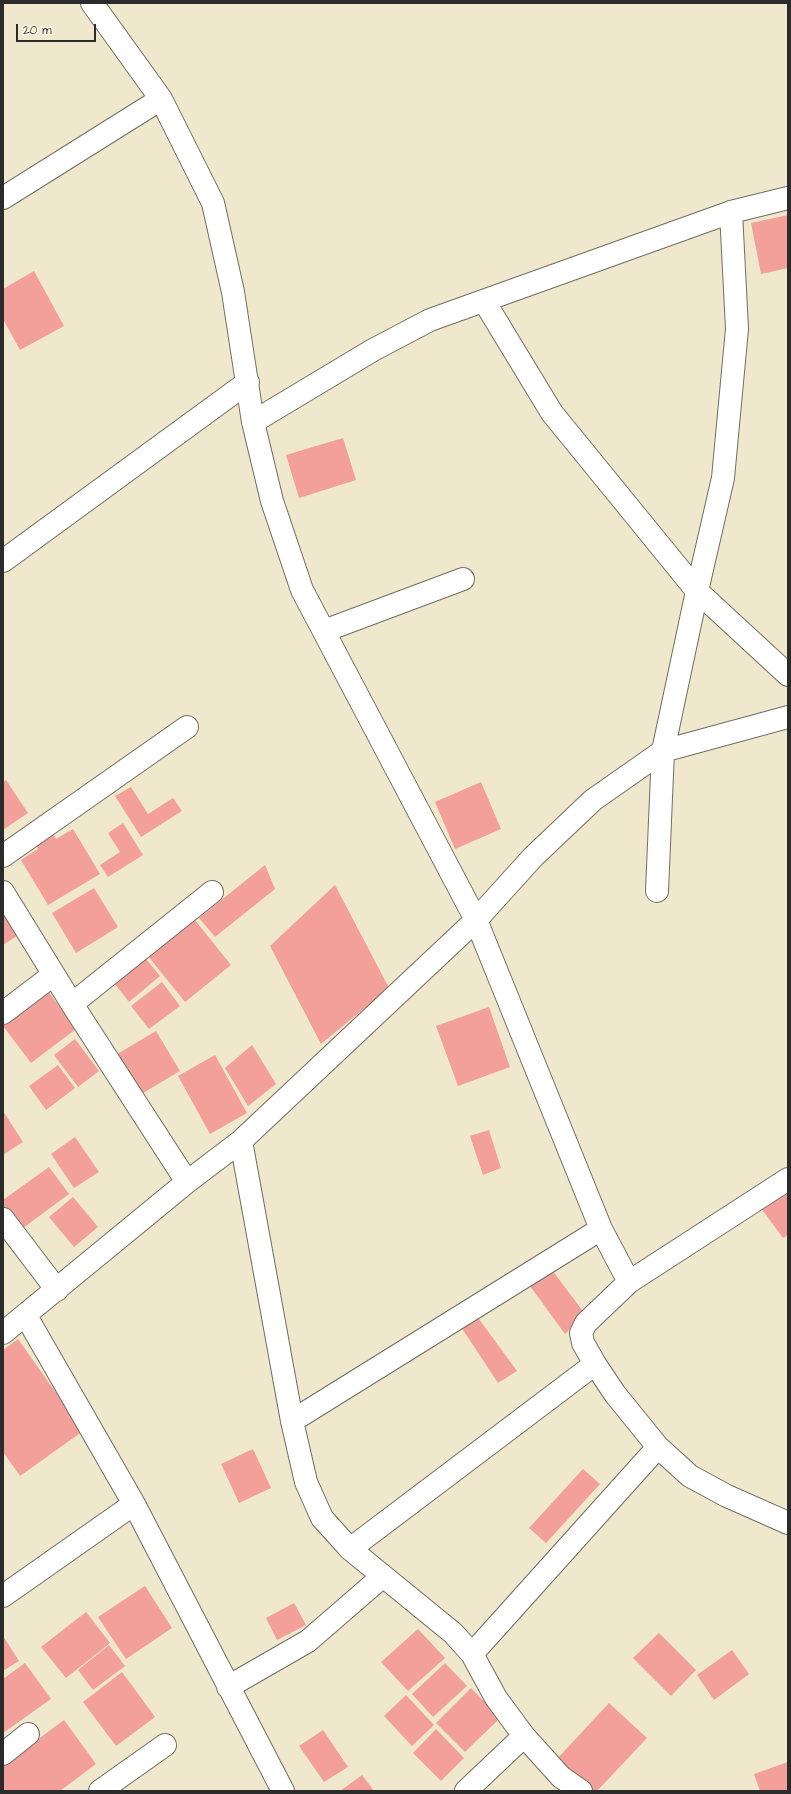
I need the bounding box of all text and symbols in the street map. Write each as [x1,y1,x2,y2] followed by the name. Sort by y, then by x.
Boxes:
[18,16,98,42] scale bar
[23,22,52,39] text: 20 m

